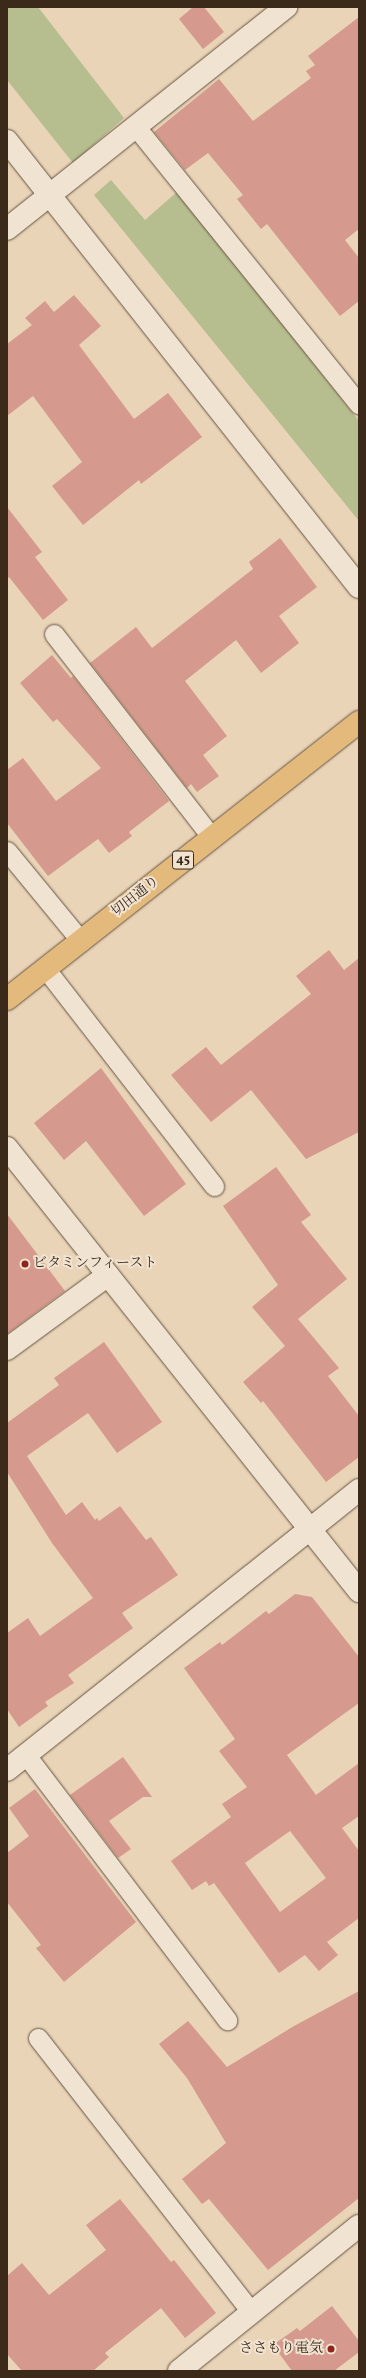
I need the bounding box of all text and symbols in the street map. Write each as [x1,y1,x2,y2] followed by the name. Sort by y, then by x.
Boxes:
[172,849,194,871] road number: 45
[109,873,163,921] street label: 切田通り
[33,1256,159,1272] place label: ビタミンフィースト
[20,1259,30,1269] marker: ビタミンフィースト
[239,2341,323,2357] place label: ささもり電気
[326,2344,336,2354] marker: ささもり電気

